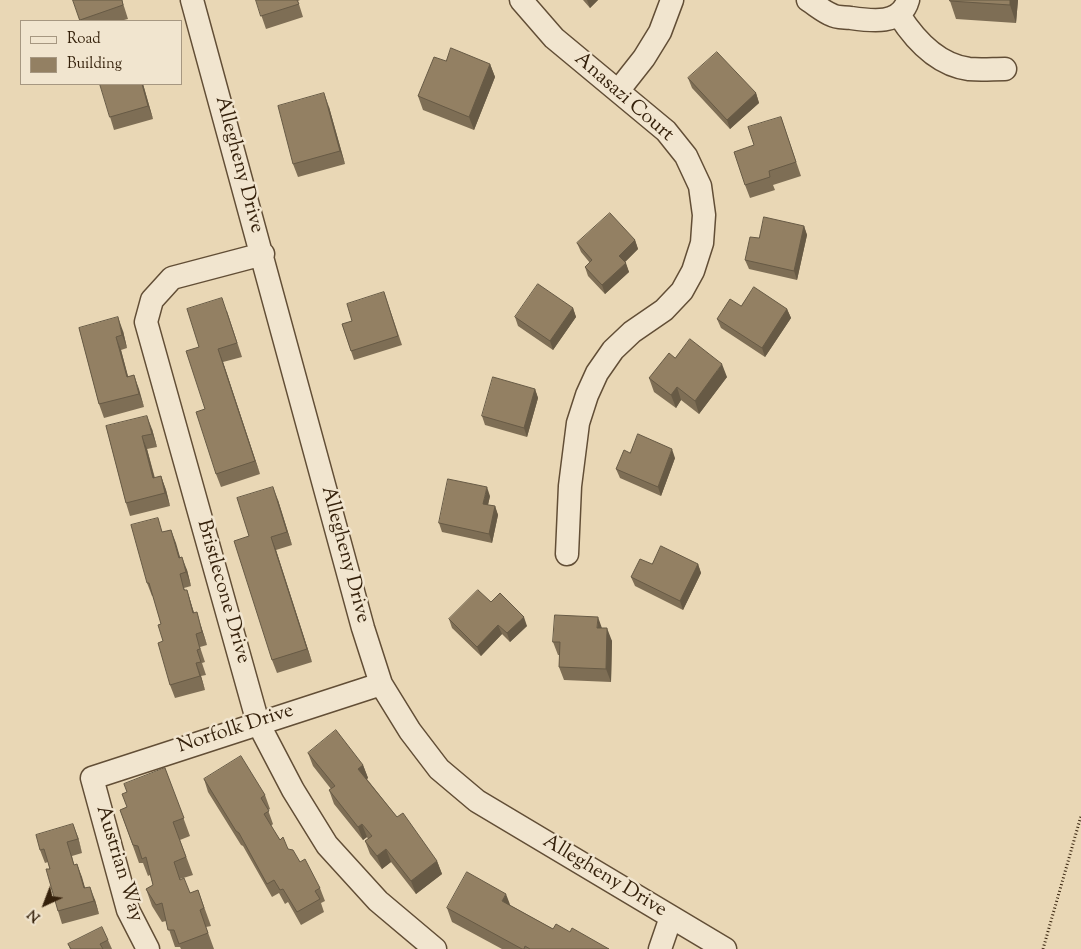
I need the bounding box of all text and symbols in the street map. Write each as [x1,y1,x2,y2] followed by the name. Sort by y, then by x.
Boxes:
[20,20,182,85] legend
[67,29,101,50] text: Road
[568,48,678,148] street label: Anasazi Court
[67,54,122,75] text: Building
[208,94,268,236] street label: Allegheny Drive
[314,484,374,626] street label: Allegheny Drive
[190,517,254,667] street label: Bristlecone Drive
[175,700,297,760] street label: Norfolk Drive
[89,803,147,925] street label: Austrian Way
[538,830,670,924] street label: Allegheny Drive
[20,879,70,929] north arrow
[24,904,46,926] text: N

